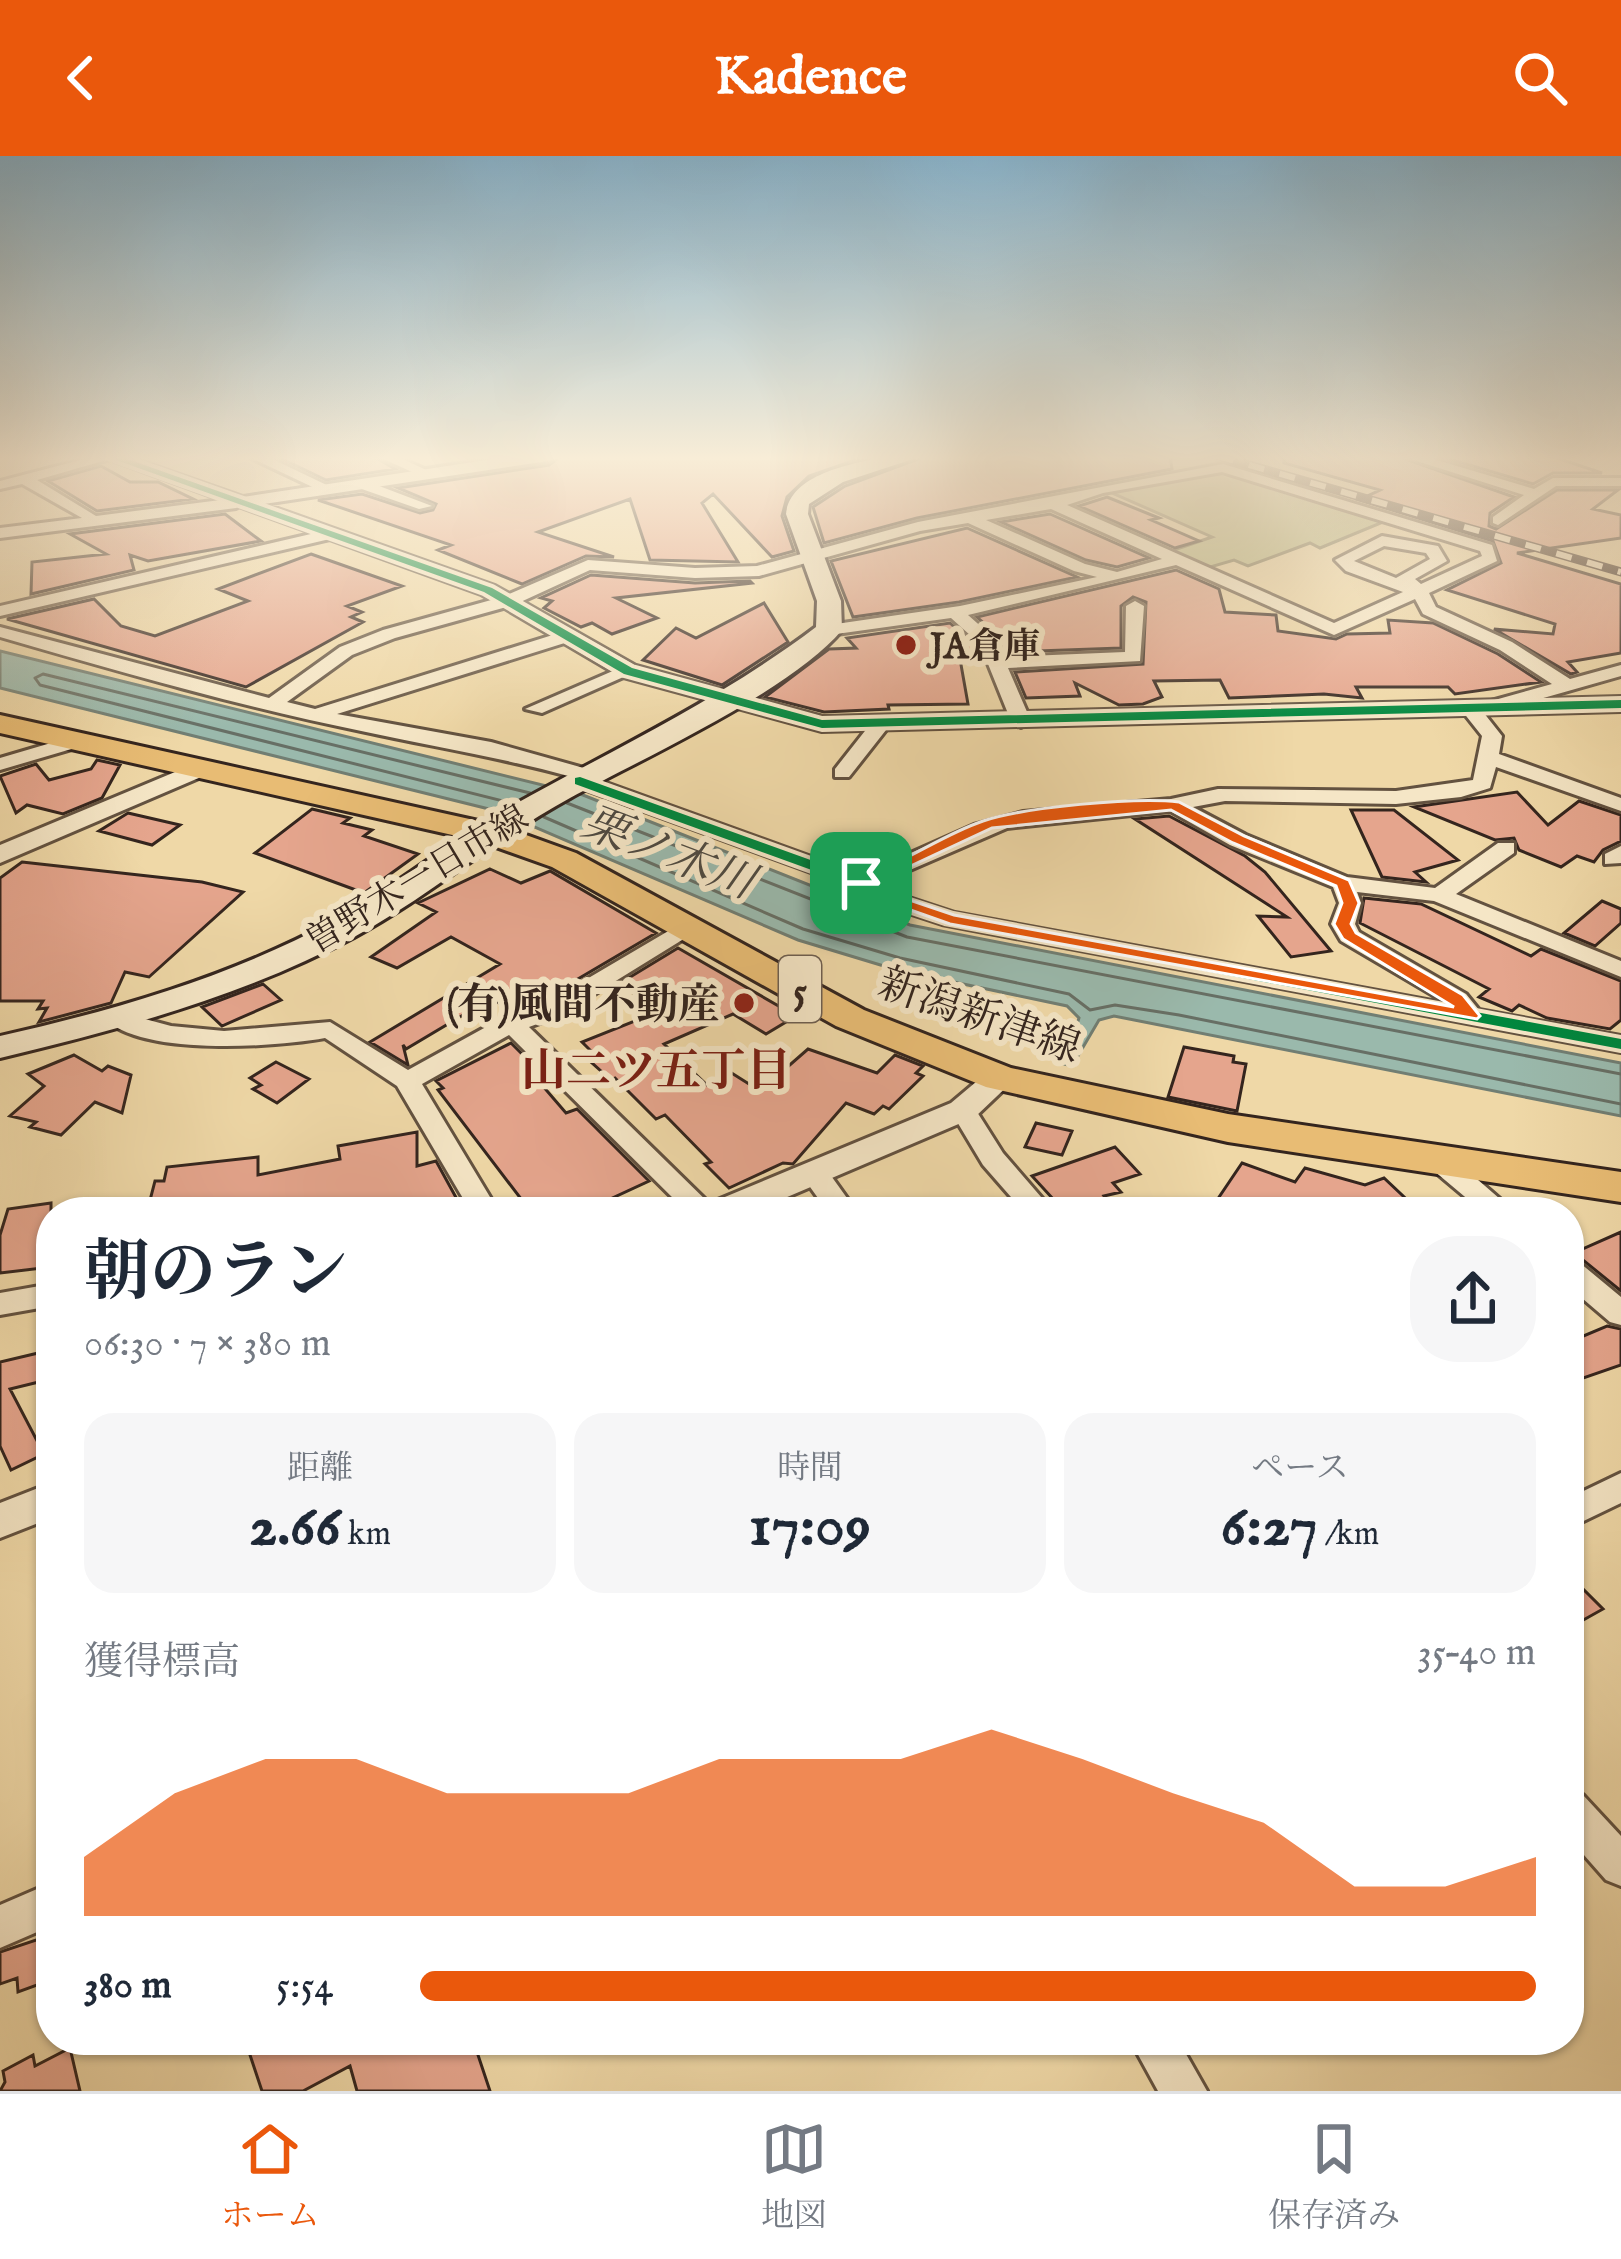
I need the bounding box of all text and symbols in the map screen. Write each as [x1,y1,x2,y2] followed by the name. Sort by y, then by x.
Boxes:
[714,44,907,113] text: Kadence
[48,45,114,111] icon: back
[1507,45,1573,111] icon: search
[926,625,1040,671] place label: JA倉庫
[893,632,919,658] marker: JA倉庫
[574,795,767,915] water label: 栗ノ木川
[298,796,537,965] street label: 曽野木一日市線
[810,832,912,934] pin
[828,850,894,916] icon: arrive
[779,956,821,1022] road number: 5
[871,958,1087,1077] street label: 新潟新津線
[447,980,720,1033] place label: (有)風間不動産
[731,990,757,1016] marker: (有)風間不動産
[521,1044,791,1101] district label: 山二ツ五丁目
[84,1233,348,1317] text: 朝のラン
[1410,1236,1536,1362] button: share
[84,1320,331,1369] text: 06:30 · 7 × 380 m
[287,1448,353,1490] text: 距離
[777,1448,843,1490] text: 時間
[1251,1448,1349,1490] text: ペース
[249,1490,341,1566] text: 2.66
[749,1490,871,1566] text: 17:09
[1221,1490,1318,1566] text: 6:27
[341,1514,391,1556] text: km
[1318,1514,1379,1556] text: /km
[1417,1629,1536,1678] text: 35–40 m
[84,1639,240,1688] text: 獲得標高
[84,1962,172,2011] text: 380 m
[276,1962,334,2011] text: 5:54
[221,2116,320,2238] tab: ホーム
[761,2116,827,2238] tab: 地図
[1268,2116,1400,2238] tab: 保存済み

